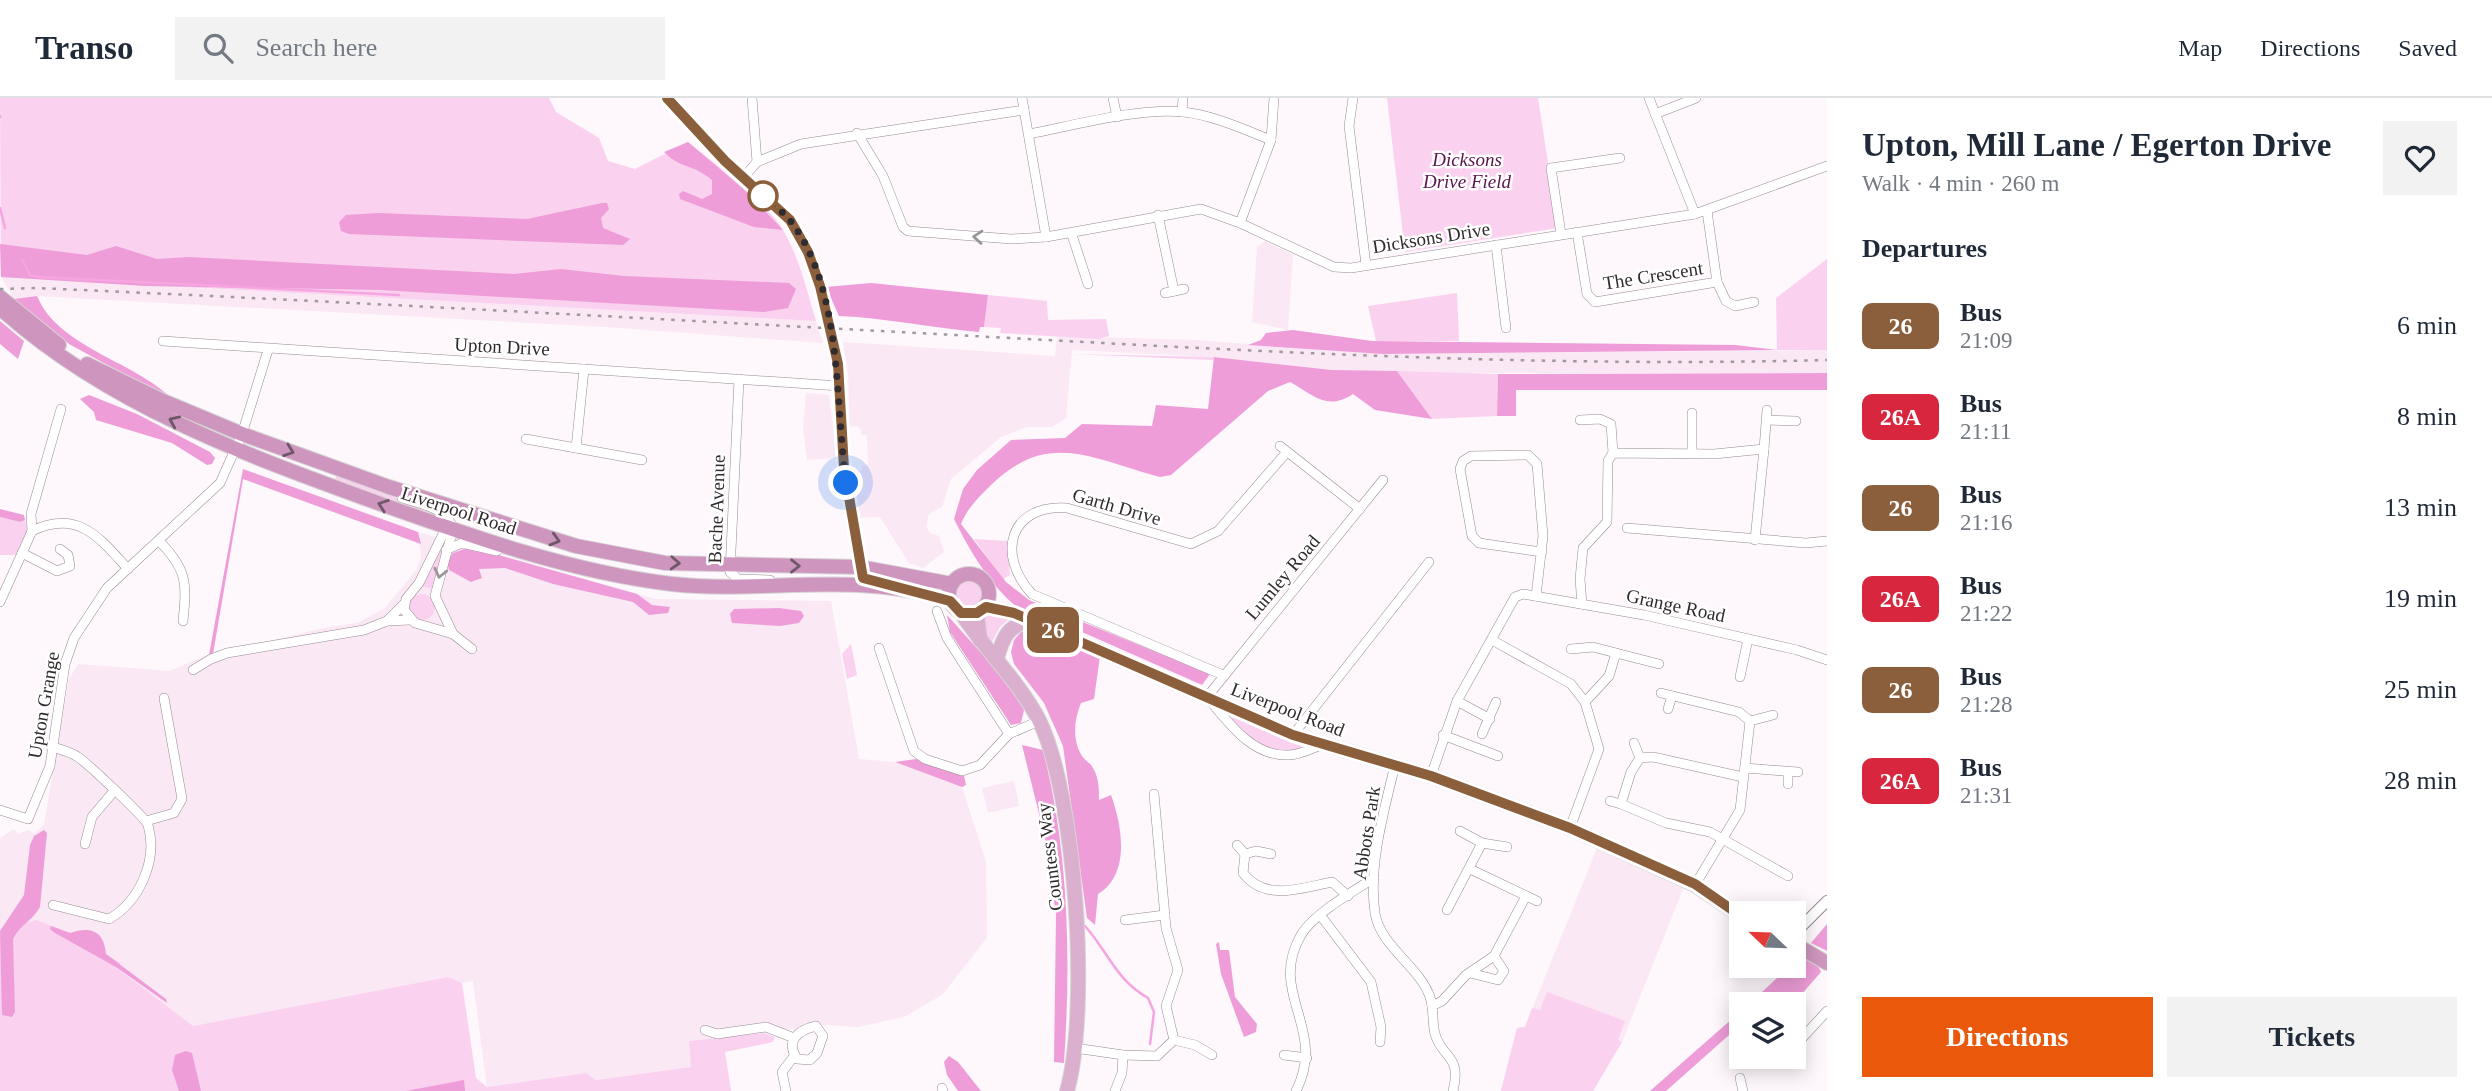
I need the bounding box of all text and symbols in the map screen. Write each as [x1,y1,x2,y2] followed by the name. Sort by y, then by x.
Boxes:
[175,17,665,80] search box
[199,29,237,67] icon: search
[35,30,133,66] text: Transo
[255,33,377,62] text: Search here
[2178,35,2222,61] text: Map
[2260,35,2360,61] text: Directions
[2398,35,2457,61] text: Saved
[2383,121,2457,195] button: heart
[1862,127,2331,163] text: Upton, Mill Lane / Egerton Drive
[1422,149,1512,192] park label: Dicksons Drive Field
[1862,171,2059,196] text: Walk · 4 min · 260 m
[748,181,778,211] unlabelled marker
[1371,218,1491,257] street label: Dicksons Drive
[972,230,983,245] one-way arrow
[1862,234,1987,263] text: Departures
[1602,257,1705,294] street label: The Crescent
[1960,298,2002,327] text: Bus
[2397,311,2457,340] text: 6 min
[1889,313,1913,339] text: 26
[1960,328,2012,353] text: 21:09
[454,334,550,359] street label: Upton Drive
[1960,389,2002,418] text: Bus
[2397,402,2457,431] text: 8 min
[1880,404,1921,430] text: 26A
[168,415,181,429] one-way arrow
[1960,419,2012,444] text: 21:11
[283,443,295,457] one-way arrow
[704,454,729,564] street label: Bache Avenue
[828,465,863,500] your location
[1960,480,2002,509] text: Bus
[399,482,520,539] street label: Liverpool Road
[1070,484,1164,529] street label: Garth Drive
[2384,493,2457,522] text: 13 min
[1889,495,1913,521] text: 26
[378,499,390,513] one-way arrow
[1960,510,2012,535] text: 21:16
[1241,530,1324,624] street label: Lumley Road
[549,532,561,546] one-way arrow
[670,556,681,571] one-way arrow
[790,558,801,574] one-way arrow
[434,567,448,579] one-way arrow
[1960,571,2002,600] text: Bus
[2384,584,2457,613] text: 19 min
[1624,585,1728,626] street label: Grange Road
[1880,586,1921,612] text: 26A
[1960,601,2012,626] text: 21:22
[1021,607,1084,653] line badge: 26
[1041,617,1065,643] text: 26
[24,650,63,760] street label: Upton Grange
[1960,662,2002,691] text: Bus
[2384,675,2457,704] text: 25 min
[1889,677,1913,703] text: 26
[1228,678,1348,741] street label: Liverpool Road
[1960,692,2012,717] text: 21:28
[1960,753,2002,782] text: Bus
[2384,766,2457,795] text: 28 min
[1880,768,1921,794] text: 26A
[1960,783,2012,808] text: 21:31
[1349,784,1384,881] street label: Abbots Park
[1032,801,1067,912] street label: Countess Way
[1729,901,1806,978] north arrow
[1729,901,1806,1069] map controls
[1729,992,1806,1069] button: layers
[1862,997,2153,1077] button: Directions
[2167,997,2457,1077] button: Tickets

